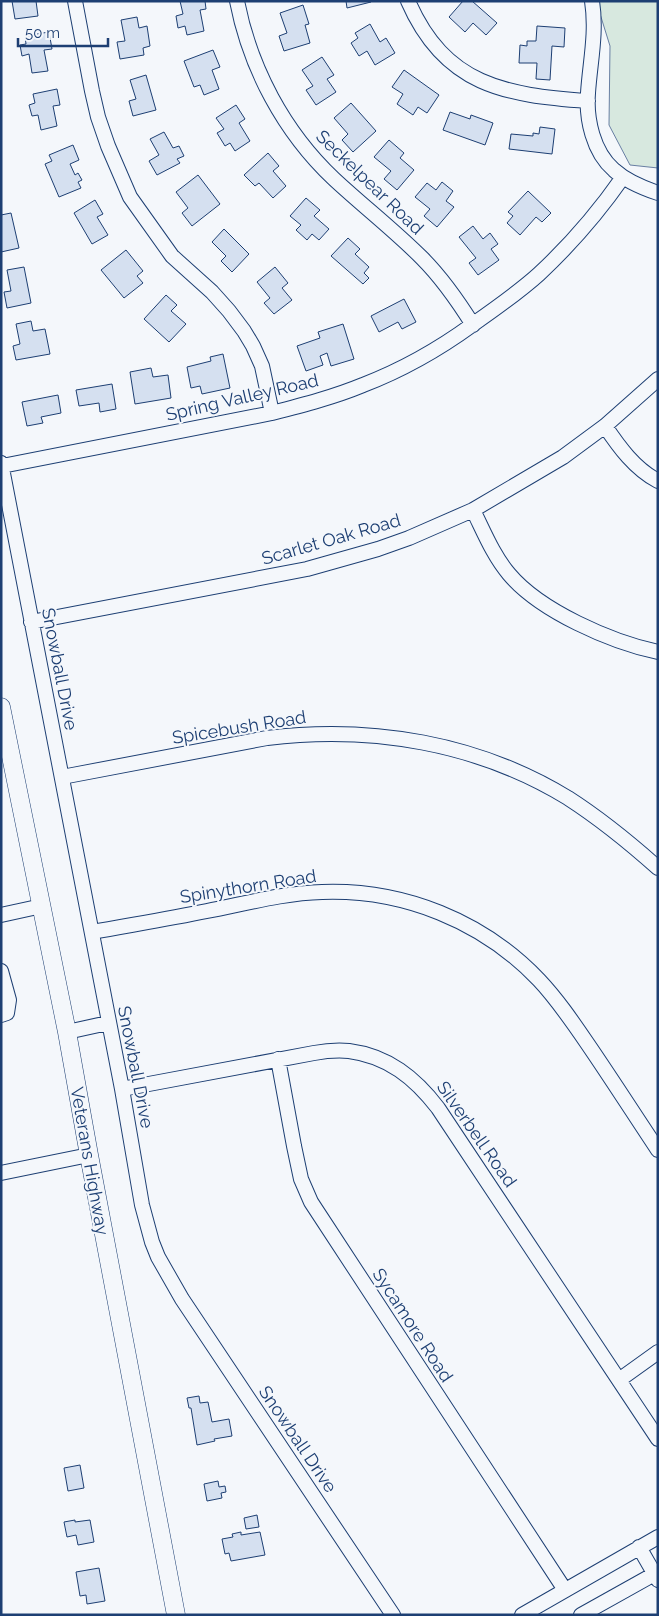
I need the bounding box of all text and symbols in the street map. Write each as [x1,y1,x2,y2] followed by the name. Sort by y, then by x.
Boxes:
[18,15,108,47] scale bar
[25,24,60,42] text: 50 m
[312,125,428,239] street label: Seckelpear Road
[164,369,320,425] street label: Spring Valley Road
[259,509,403,569] street label: Scarlet Oak Road
[38,606,82,732] street label: Snowball Drive
[171,706,307,748] street label: Spicebush Road
[178,865,318,907] street label: Spinythorn Road
[114,1004,158,1130] street label: Snowball Drive
[433,1077,521,1191] street label: Silverbell Road
[67,1085,113,1237] street label: Veterans Highway
[368,1264,458,1386] street label: Sycamore Road
[255,1382,342,1497] street label: Snowball Drive

